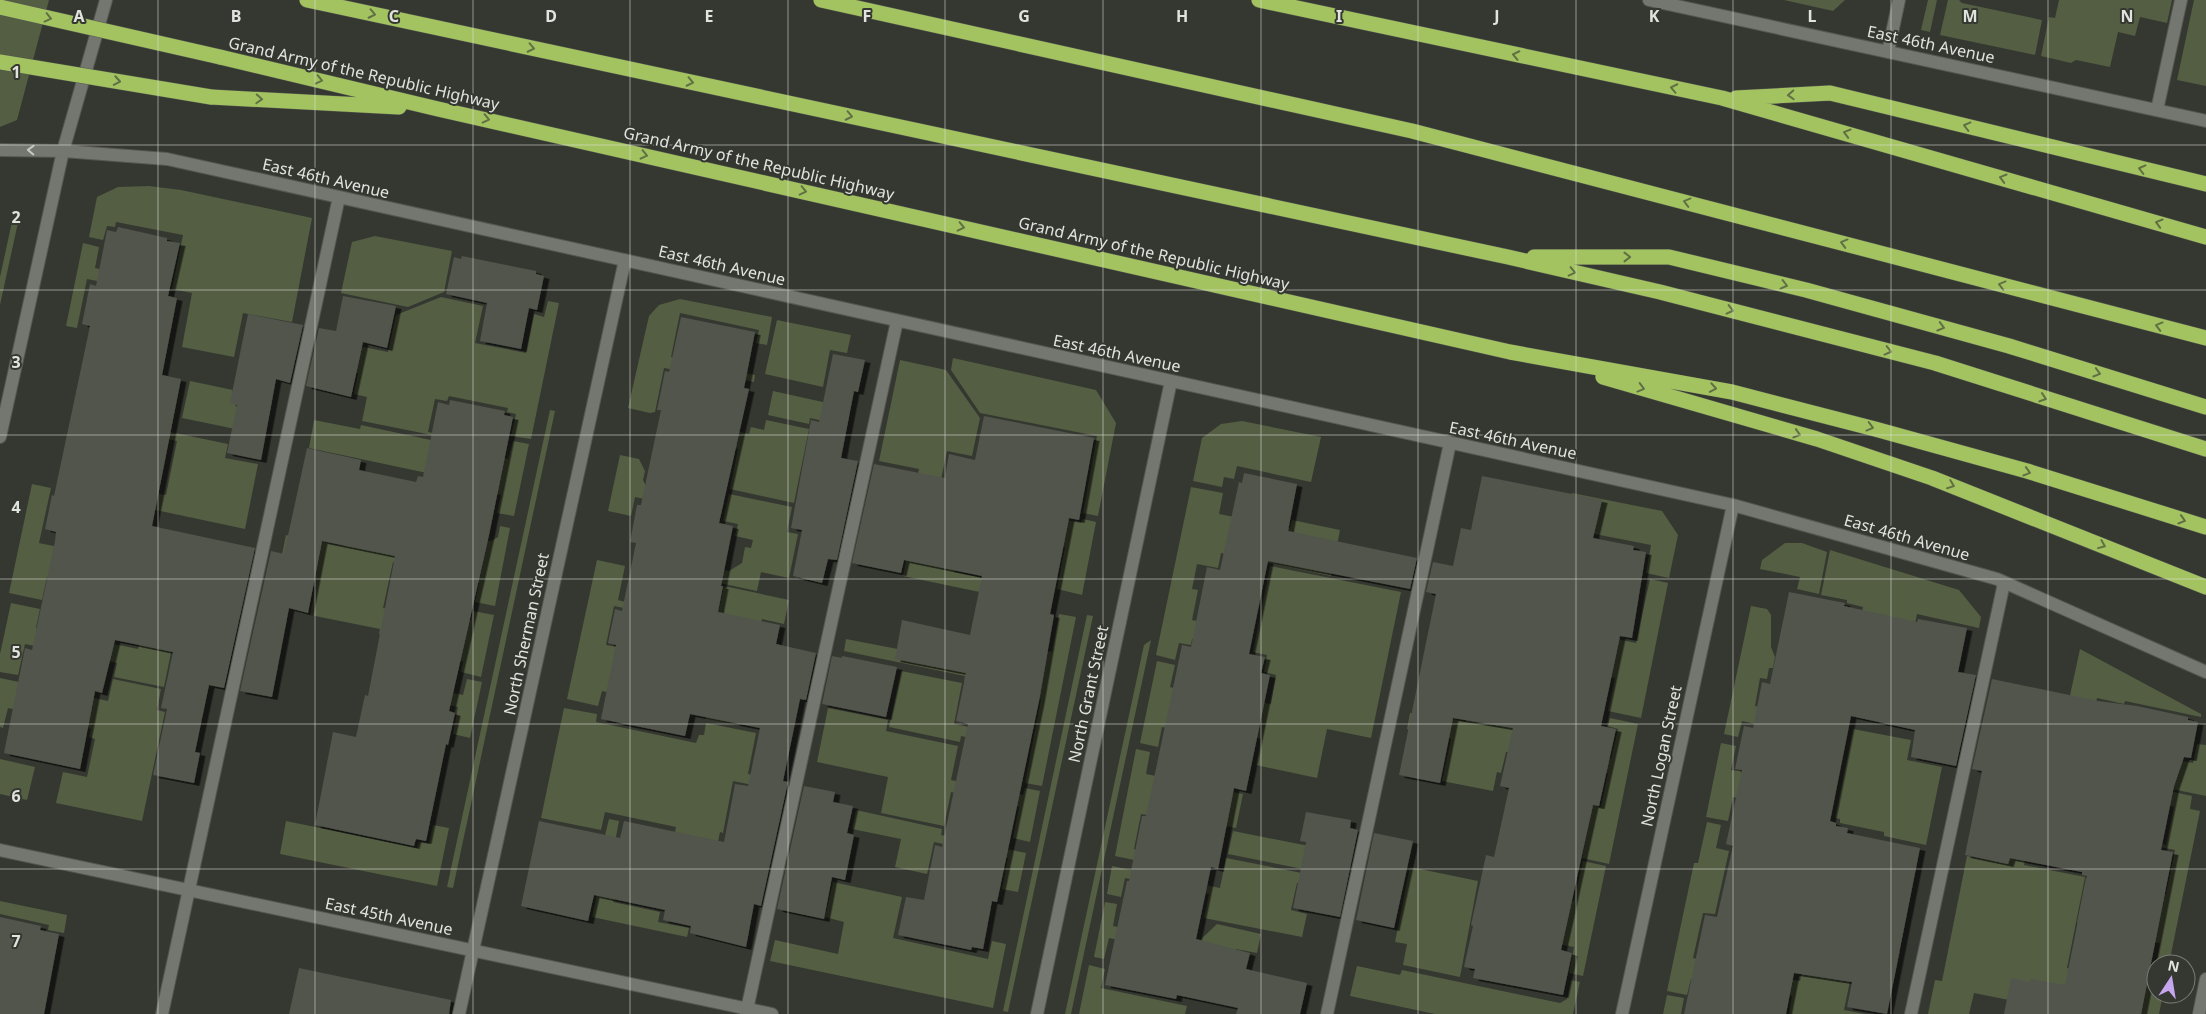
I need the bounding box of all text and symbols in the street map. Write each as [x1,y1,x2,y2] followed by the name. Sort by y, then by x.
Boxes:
[73,5,85,27] text: A
[231,5,241,27] text: B
[389,5,399,27] text: C
[545,5,557,27] text: D
[705,5,714,27] text: E
[863,5,871,27] text: F
[1018,5,1030,27] text: G
[1176,5,1188,27] text: H
[1336,5,1342,27] text: I
[1492,5,1500,27] text: J
[1649,5,1660,27] text: K
[1808,5,1817,27] text: L
[1962,5,1978,27] text: M
[2120,5,2134,27] text: N
[368,8,377,19] one-way arrow
[43,12,52,23] one-way arrow
[1865,20,1997,68] street label: East 46th Avenue
[226,31,502,115] street label: Grand Army of the Republic Highway
[527,42,536,53] one-way arrow
[1511,50,1520,60] one-way arrow
[11,61,21,83] text: 1
[314,74,323,85] one-way arrow
[113,75,122,85] one-way arrow
[686,76,694,87] one-way arrow
[1670,83,1679,94] one-way arrow
[1786,90,1794,101] one-way arrow
[256,94,264,105] one-way arrow
[844,110,853,121] one-way arrow
[481,113,490,124] one-way arrow
[621,121,897,205] street label: Grand Army of the Republic Highway
[1962,121,1971,132] one-way arrow
[1843,129,1851,139] one-way arrow
[27,144,35,155] one-way arrow
[640,149,649,160] one-way arrow
[260,153,392,203] street label: East 46th Avenue
[2138,164,2146,174] one-way arrow
[2000,173,2008,183] one-way arrow
[798,185,807,196] one-way arrow
[1684,198,1692,208] one-way arrow
[11,206,21,228] text: 2
[1016,211,1292,295] street label: Grand Army of the Republic Highway
[2156,219,2164,229] one-way arrow
[957,221,966,232] one-way arrow
[1841,239,1849,249] one-way arrow
[656,240,788,290] street label: East 46th Avenue
[1623,252,1631,262] one-way arrow
[1568,266,1577,277] one-way arrow
[1780,279,1789,290] one-way arrow
[1998,280,2006,290] one-way arrow
[1726,304,1735,315] one-way arrow
[2155,321,2163,331] one-way arrow
[1936,322,1944,332] one-way arrow
[1051,329,1183,377] street label: East 46th Avenue
[1883,345,1892,356] one-way arrow
[11,351,21,373] text: 3
[2092,368,2100,378] one-way arrow
[1637,382,1645,392] one-way arrow
[1708,383,1717,393] one-way arrow
[2039,392,2047,402] one-way arrow
[1447,416,1579,464] street label: East 46th Avenue
[1866,422,1874,432] one-way arrow
[1792,428,1801,438] one-way arrow
[2022,466,2030,476] one-way arrow
[1946,479,1955,489] one-way arrow
[11,496,21,518] text: 4
[1842,509,1972,565] street label: East 46th Avenue
[2177,514,2186,524] one-way arrow
[2097,539,2106,549] one-way arrow
[498,551,554,717] street label: North Sherman Street
[1063,623,1113,765] street label: North Grant Street
[11,641,21,663] text: 5
[1635,683,1687,829] street label: North Logan Street
[11,785,21,807] text: 6
[323,892,455,940] street label: East 45th Avenue
[11,930,21,952] text: 7
[2146,954,2196,1004] north arrow
[2166,955,2181,976] text: N

